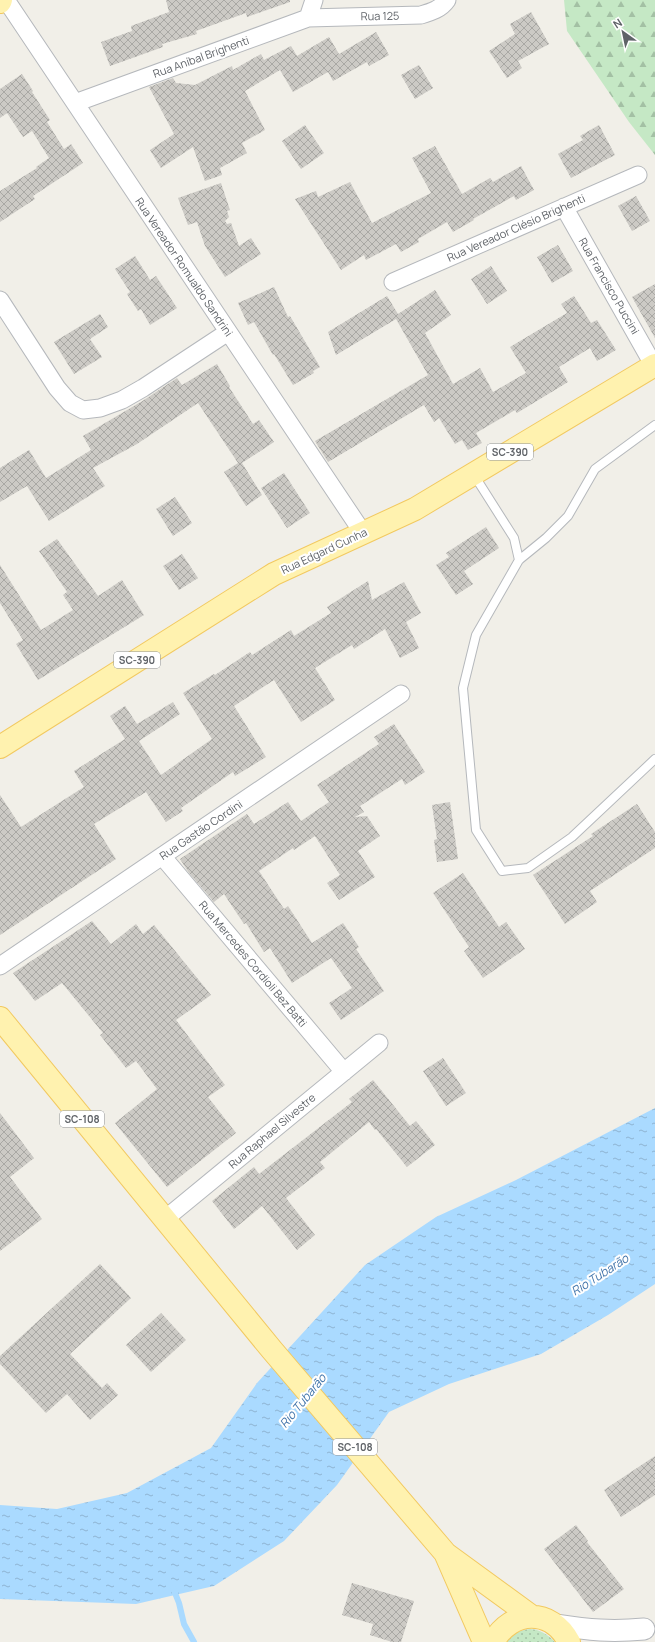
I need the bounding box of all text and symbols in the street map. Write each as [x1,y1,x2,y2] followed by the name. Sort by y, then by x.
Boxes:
[361,8,399,23] street label: Rua 125
[603,12,643,52] north arrow
[610,15,625,32] text: N
[151,32,251,81] street label: Rua Aníbal Brighenti
[444,190,587,265] street label: Rua Vereador Clésio Brighenti
[132,194,237,339] street label: Rua Vereador Romualdo Sandrini
[576,235,643,337] street label: Rua Francisco Puccini
[487,444,533,460] road number: SC-390
[278,524,369,577] street label: Rua Edgard Cunha
[114,652,160,668] road number: SC-390
[156,796,245,863] street label: Rua Gastão Cordini
[196,897,311,1030] street label: Rua Mercedes Cordioli Bez Batti
[225,1089,319,1172] street label: Rua Raphael Silvestre
[60,1111,104,1127] road number: SC-108
[568,1249,632,1299] water label: Rio Tubarão
[275,1369,330,1431] water label: Rio Tubarão
[333,1439,377,1455] road number: SC-108

